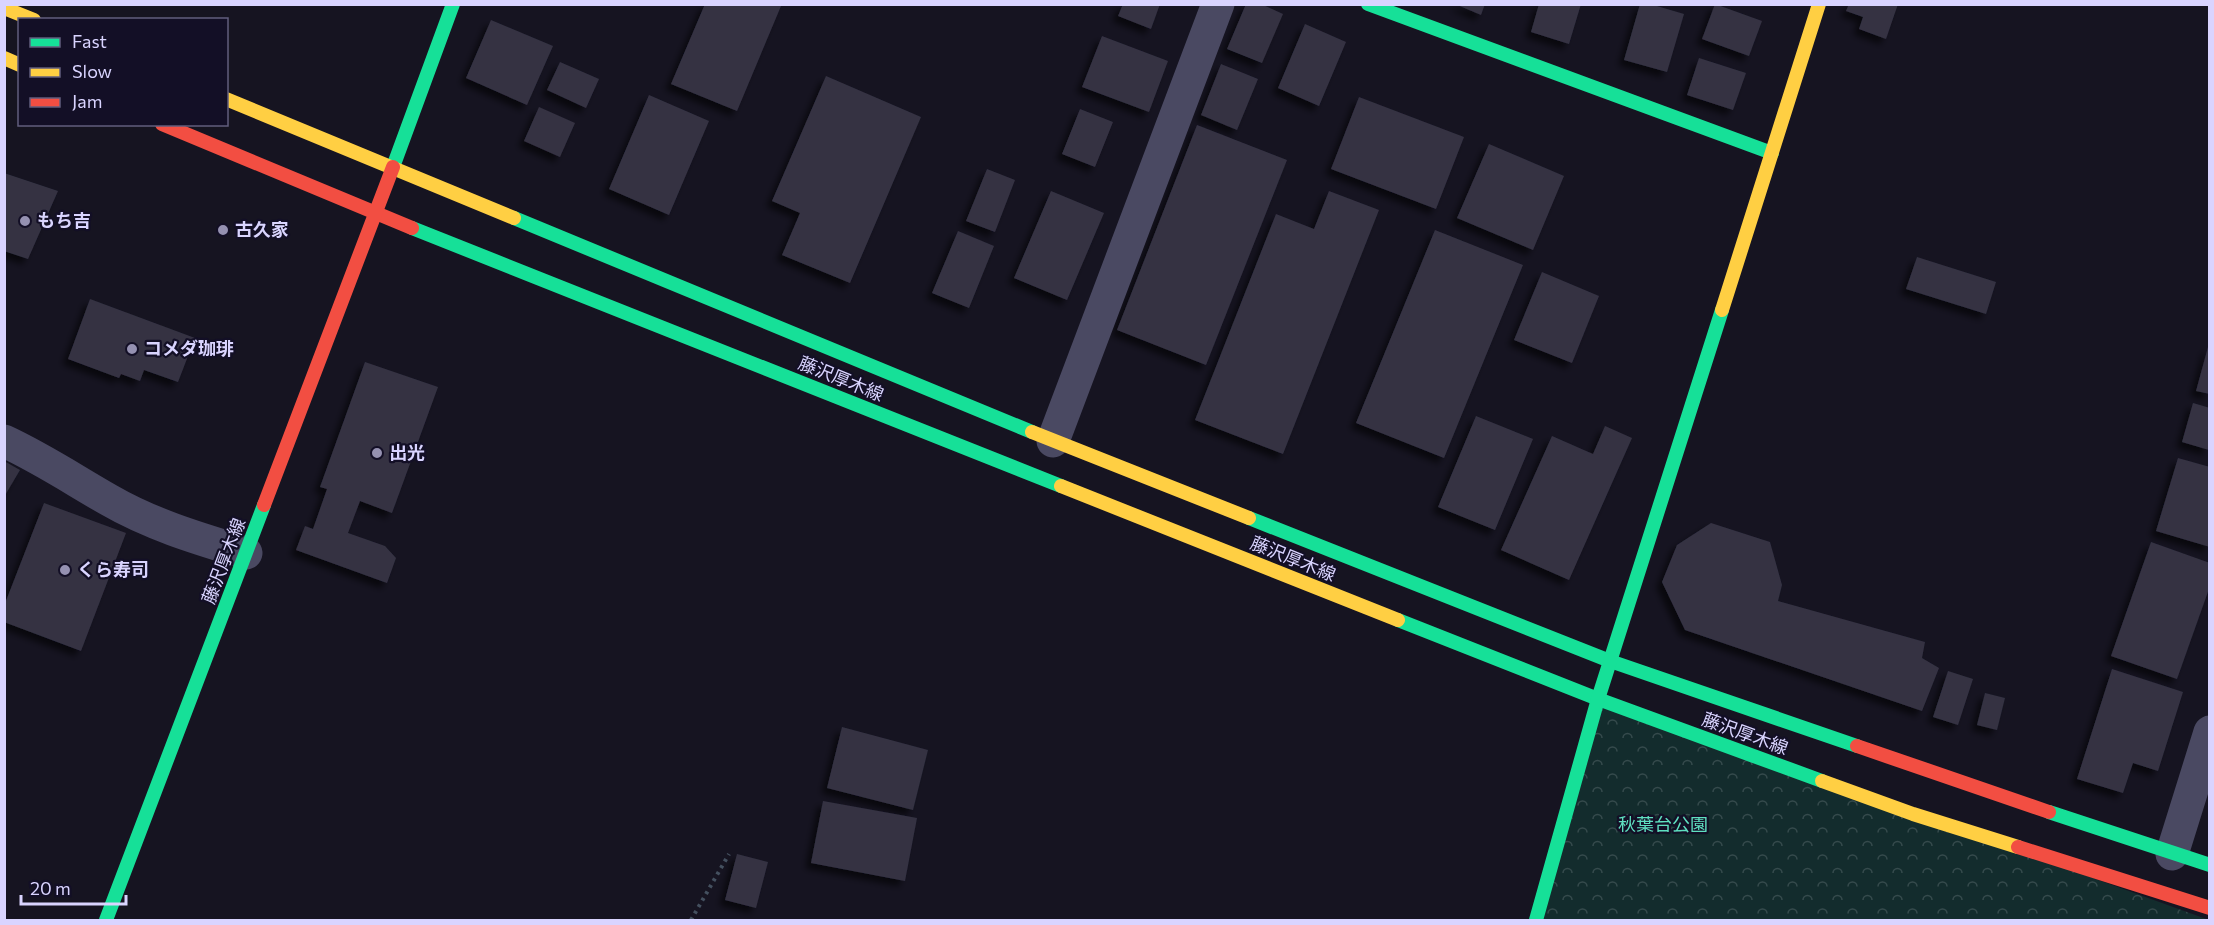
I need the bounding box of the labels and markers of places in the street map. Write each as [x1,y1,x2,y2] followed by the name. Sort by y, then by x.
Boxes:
[37,209,91,231] place label: もち吉
[18,214,32,228] marker: もち吉
[235,218,289,240] place label: 古久家
[216,223,230,237] marker: 古久家
[144,337,234,359] place label: コメダ珈琲
[125,342,139,356] marker: コメダ珈琲
[389,441,425,463] place label: 出光
[370,446,384,460] marker: 出光
[77,558,149,580] place label: くら寿司
[58,563,72,577] marker: くら寿司

